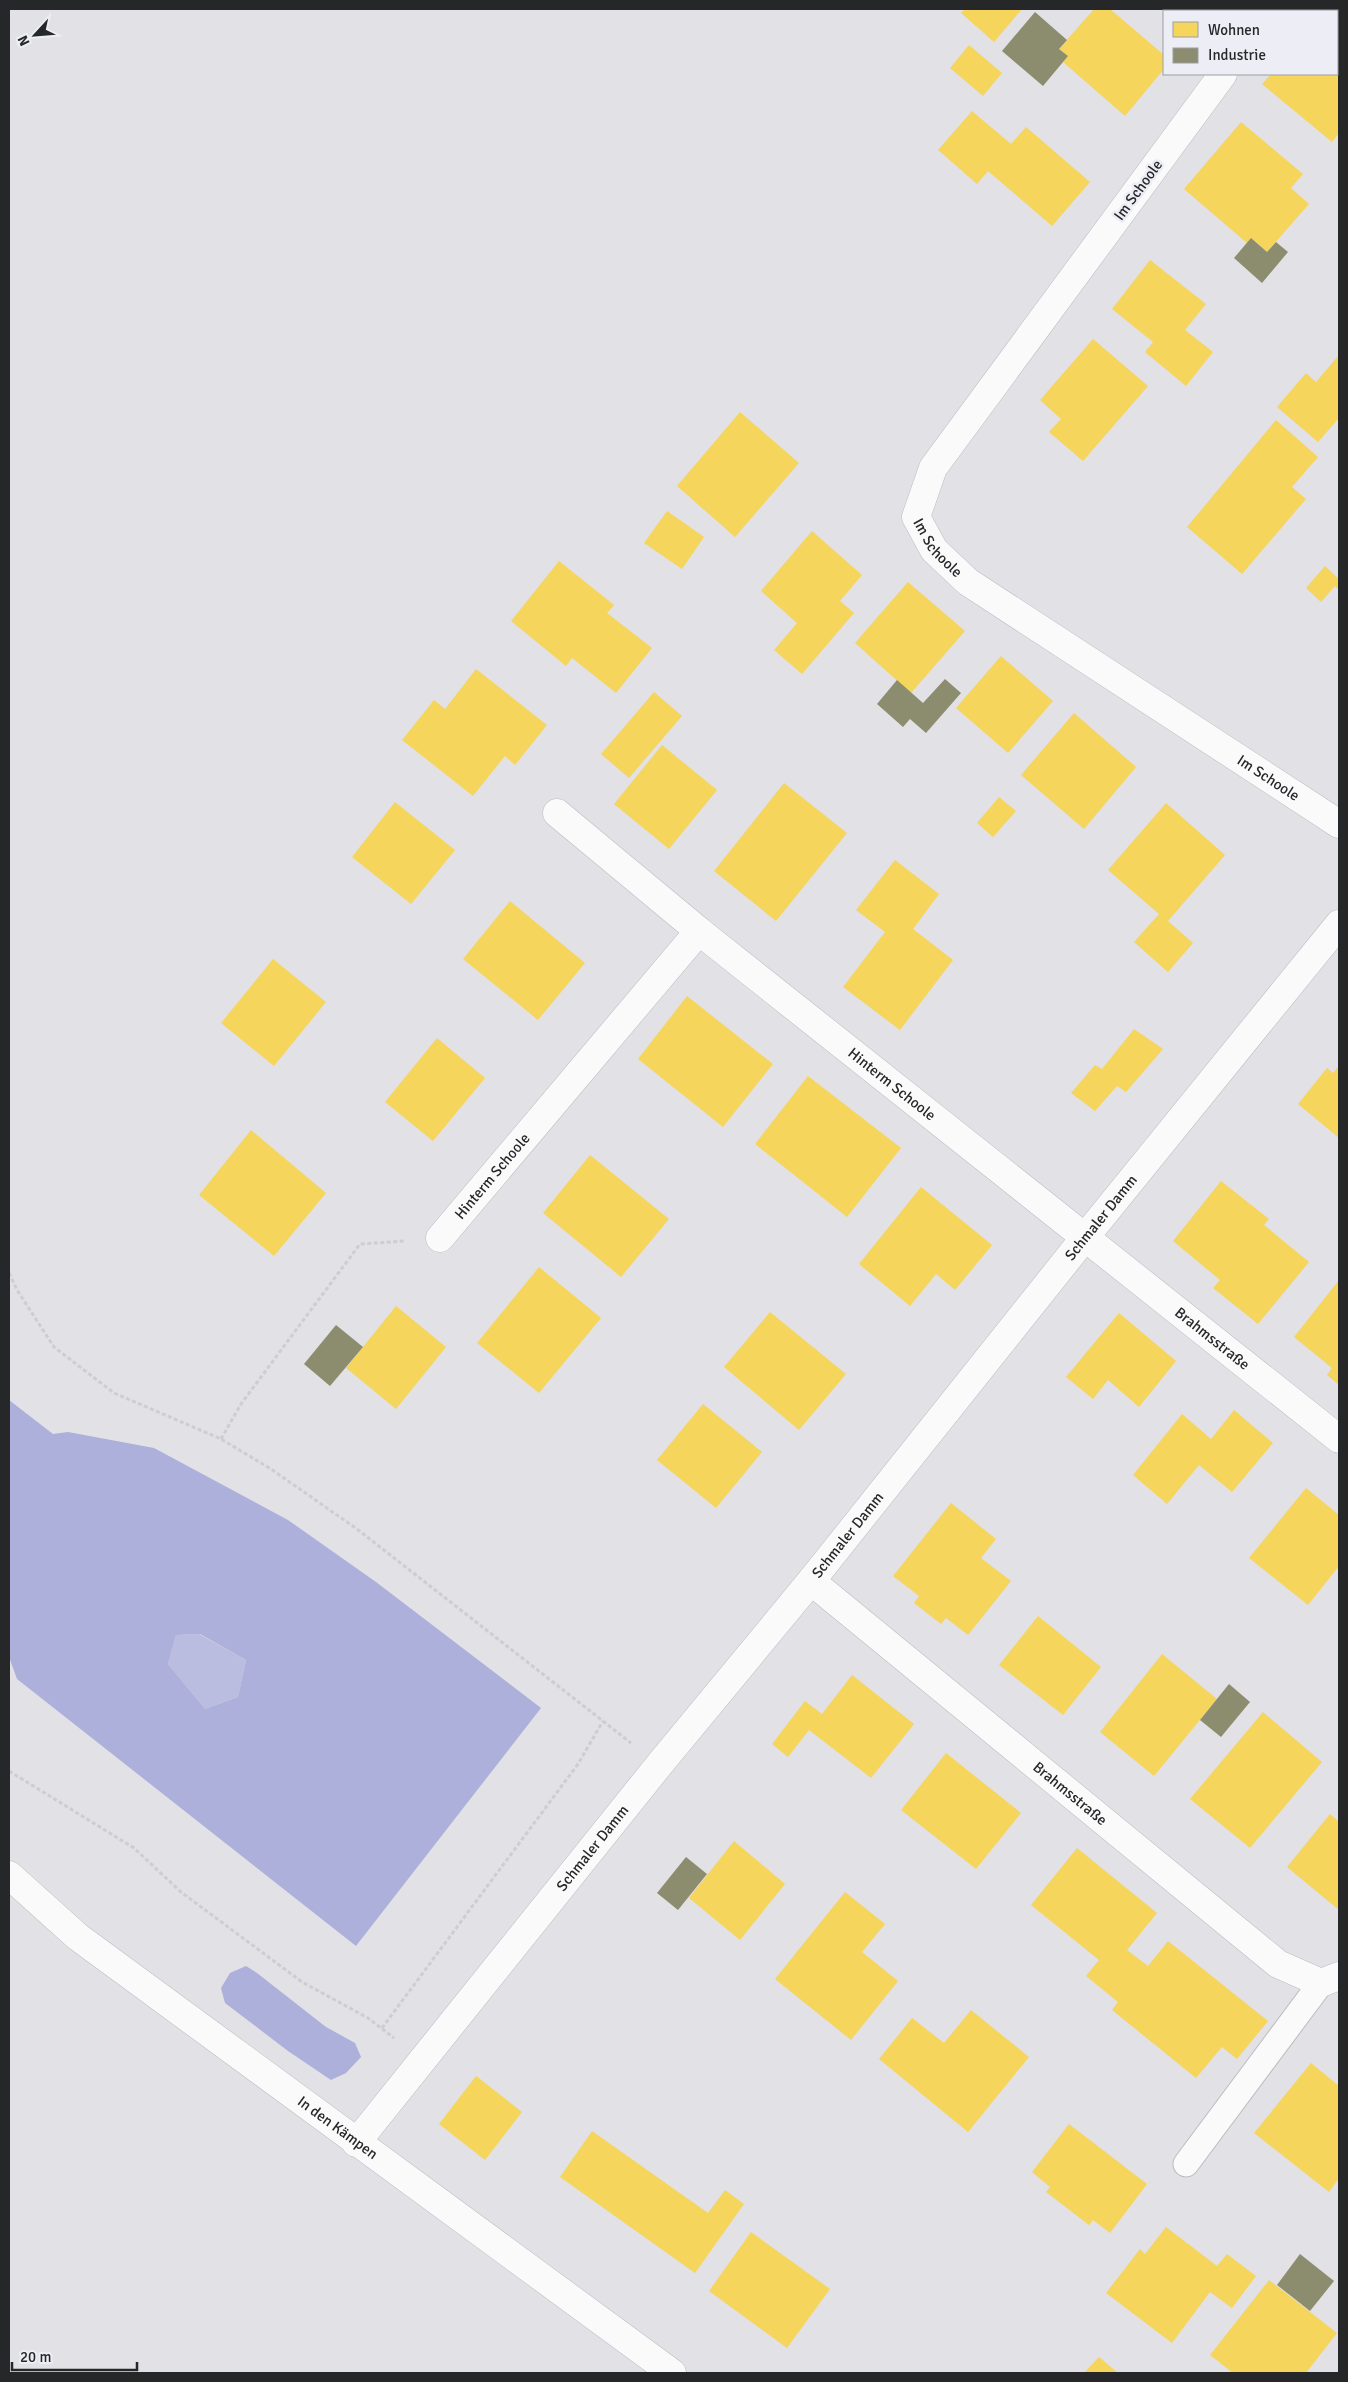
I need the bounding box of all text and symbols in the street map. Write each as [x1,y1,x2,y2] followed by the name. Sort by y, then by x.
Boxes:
[10,10,60,60] north arrow
[1163,10,1338,75] legend
[1208,21,1260,39] text: Wohnen
[14,32,34,49] text: N
[1208,46,1266,64] text: Industrie
[1110,156,1166,224] street label: Im Schoole
[909,515,966,581] street label: Im Schoole
[1234,751,1303,805] street label: Im Schoole
[845,1044,939,1124] street label: Hinterm Schoole
[451,1129,534,1223] street label: Hinterm Schoole
[1061,1171,1141,1264] street label: Schmaler Damm
[1171,1303,1253,1374] street label: Brahmsstraße
[808,1488,887,1582] street label: Schmaler Damm
[1029,1758,1111,1829] street label: Brahmsstraße
[553,1801,632,1895] street label: Schmaler Damm
[294,2092,381,2163] street label: In den Kämpen
[12,2340,138,2372] scale bar
[20,2348,51,2366] text: 20 m

